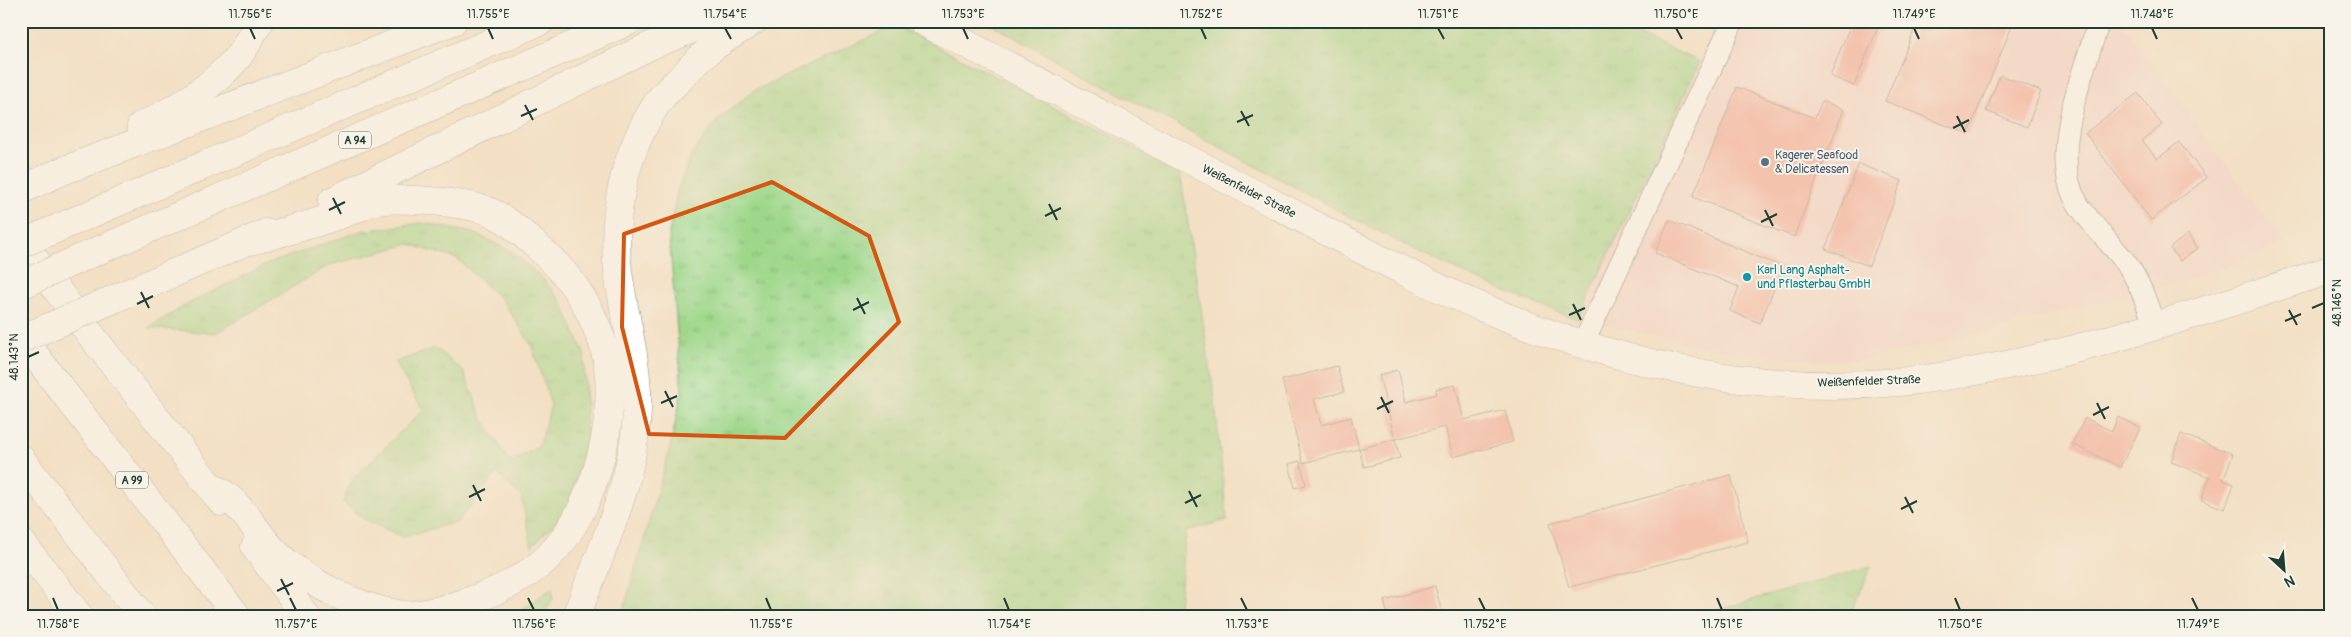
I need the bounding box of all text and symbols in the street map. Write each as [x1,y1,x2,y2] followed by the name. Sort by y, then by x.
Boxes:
[228,7,272,22] text: 11.756°E
[467,7,509,22] text: 11.755°E
[703,7,747,22] text: 11.754°E
[941,7,985,22] text: 11.753°E
[1179,7,1223,22] text: 11.752°E
[1417,7,1459,22] text: 11.751°E
[1654,7,1698,22] text: 11.750°E
[1893,7,1936,22] text: 11.749°E
[2131,7,2173,22] text: 11.748°E
[339,132,371,148] road number: A 94
[1775,148,1858,177] place label: Kagerer Seafood & Delicatessen
[1759,156,1771,168] marker: Kagerer Seafood & Delicatessen
[1199,161,1298,222] street label: Weißenfelder Straße
[1757,263,1871,292] place label: Karl Lang Asphalt- und Pflasterbau GmbH
[1741,271,1753,283] marker: Karl Lang Asphalt- und Pflasterbau GmbH
[2330,279,2345,327] text: 48.146°N
[7,333,22,381] text: 48.143°N
[1817,372,1921,391] street label: Weißenfelder Straße
[116,472,148,488] road number: A 99
[2258,544,2308,594] north arrow
[2281,572,2297,591] text: N
[37,617,79,632] text: 11.758°E
[275,617,317,632] text: 11.757°E
[512,617,556,632] text: 11.756°E
[750,617,792,632] text: 11.755°E
[987,617,1031,632] text: 11.754°E
[1225,617,1269,632] text: 11.753°E
[1463,617,1507,632] text: 11.752°E
[1701,617,1743,632] text: 11.751°E
[1938,617,1982,632] text: 11.750°E
[2177,617,2220,632] text: 11.749°E

